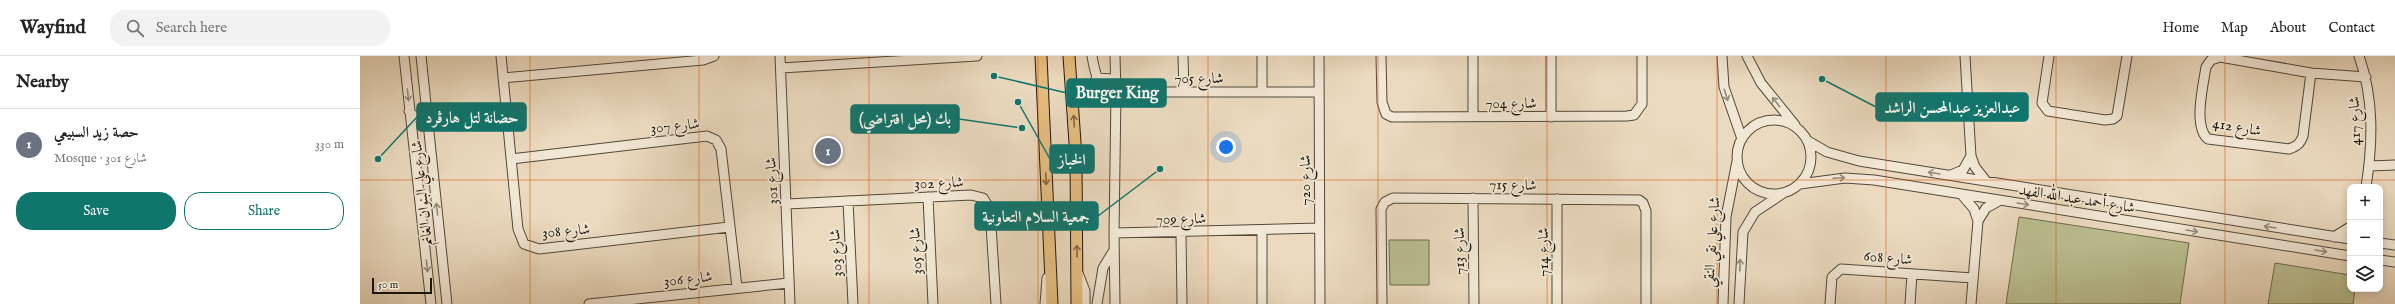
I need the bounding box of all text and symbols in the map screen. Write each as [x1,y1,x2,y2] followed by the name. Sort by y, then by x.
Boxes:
[110,10,390,46] search box
[20,16,86,40] text: Wayfind
[124,17,146,39] icon: search
[156,18,227,37] text: Search here
[2163,19,2199,37] text: Home
[2221,19,2248,37] text: Map
[2270,19,2306,37] text: About
[2328,19,2375,37] text: Contact
[1174,69,1224,91] street label: شارع 705
[16,72,69,93] text: Nearby
[1067,79,1166,107] callout: Burger King
[1075,84,1160,104] text: Burger King
[404,88,411,101] one-way arrow
[1723,88,1730,101] one-way arrow
[1876,93,2028,121] callout: عبدالعزيز عبدالمحسن الراشد
[1485,94,1537,116] street label: شارع 704
[2345,96,2368,146] street label: شارع 417
[1772,97,1780,108] one-way arrow
[1884,99,2020,119] text: عبدالعزيز عبدالمحسن الراشد
[417,103,526,131] callout: حضانة لتل هارڤرد
[851,105,959,133] callout: بك (محل افتراضي)
[425,109,519,129] text: حضانة لتل هارڤرد
[859,110,951,134] text: بك (محل افتراضي)
[2211,113,2263,144] street label: شارع 412
[649,114,701,141] street label: شارع 307
[1070,115,1077,128] one-way arrow
[54,123,139,142] text: حصة زيد السبيعي
[27,136,31,153] text: 1
[315,136,344,153] text: 330 m
[815,136,841,166] pin: 1
[1216,137,1236,157] your location
[407,139,441,247] street label: شارع علي البنوان الغانم
[1050,145,1094,173] callout: الخباز
[54,150,147,167] text: Mosque · شارع 301
[1056,151,1086,171] text: الخباز
[1296,155,1318,205] street label: شارع 720
[761,156,786,205] street label: شارع 301
[1928,169,1941,177] one-way arrow
[1043,172,1050,185] one-way arrow
[914,173,964,196] street label: شارع 302
[1489,175,1537,198] street label: شارع 715
[1832,175,1845,182] one-way arrow
[2017,177,2137,221] street label: شارع أحمد عبد الله الفهد
[2347,184,2383,292] map controls
[2347,184,2383,220] button: +
[16,192,176,230] button: Save
[184,192,344,230] button: Share
[1699,196,1729,288] street label: شارع علي نقي النقي
[2016,200,2029,208] one-way arrow
[975,202,1098,230] callout: جمعية السلام التعاونية
[434,203,441,216] one-way arrow
[982,208,1090,231] text: جمعية السلام التعاونية
[1156,209,1206,232] street label: شارع 709
[541,219,591,246] street label: شارع 308
[2347,220,2383,256] button: −
[2264,223,2277,231] one-way arrow
[905,227,930,275] street label: شارع 305
[1450,227,1472,275] street label: شارع 713
[1534,227,1556,277] street label: شارع 714
[2186,227,2199,235] one-way arrow
[825,228,850,277] street label: شارع 303
[1073,245,1081,258] one-way arrow
[1863,246,1913,273] street label: شارع 608
[2314,247,2327,255] one-way arrow
[2347,256,2383,292] button: layers
[423,259,430,272] one-way arrow
[1737,259,1744,272] one-way arrow
[663,267,713,294] street label: شارع 306
[372,276,432,295] scale bar
[378,278,398,292] text: 50 m

